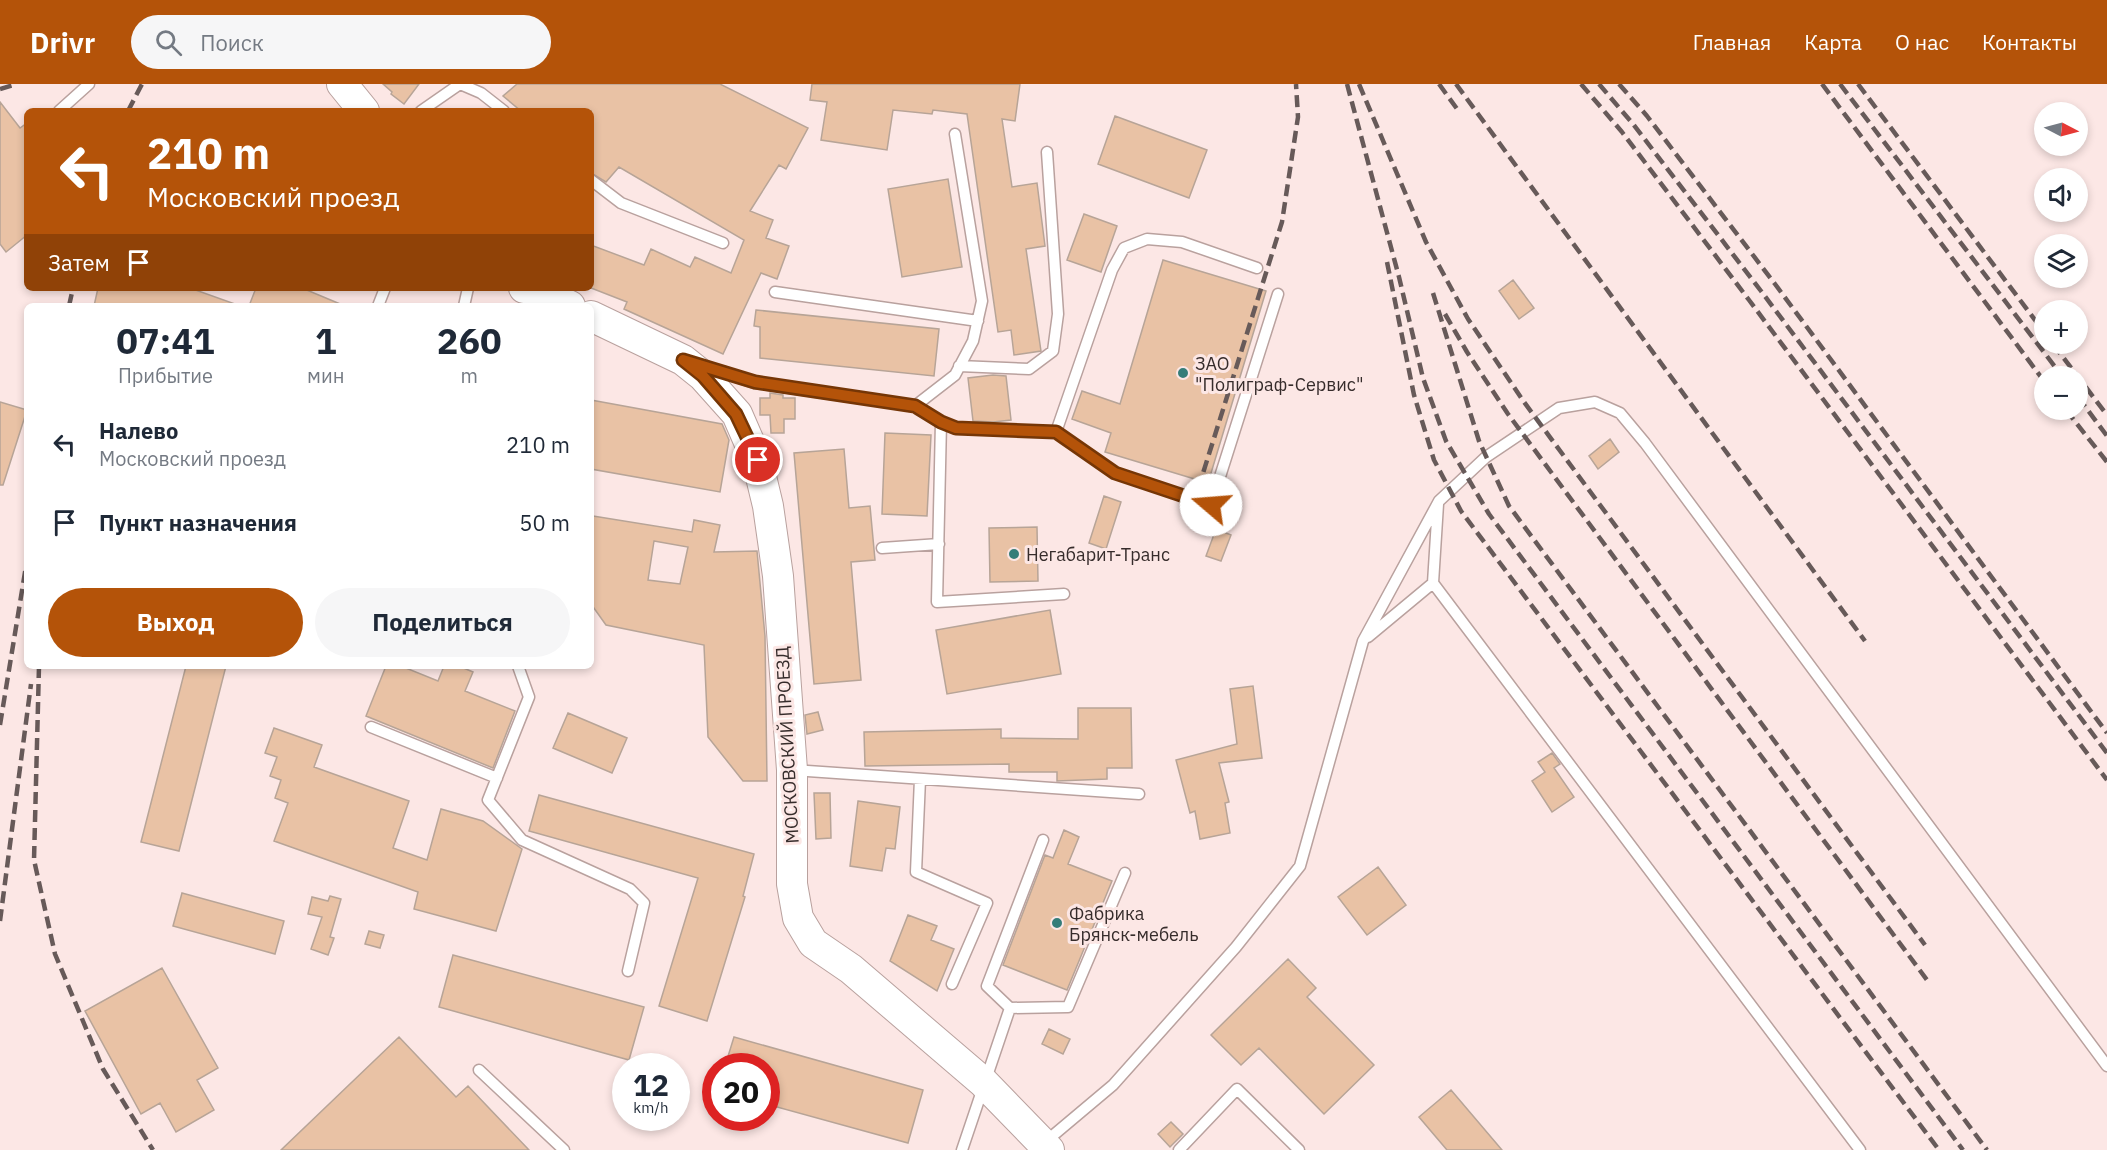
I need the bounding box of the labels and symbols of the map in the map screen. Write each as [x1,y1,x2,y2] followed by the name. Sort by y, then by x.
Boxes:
[2034,102,2088,156] north arrow
[1195,352,1363,396] place label: ЗАО "Полиграф-Сервис"
[1176,366,1190,380] marker: ЗАО "Полиграф-Сервис"
[732,434,783,485] pin
[1179,473,1243,537] position arrow
[1026,543,1170,566] place label: Негабарит-Транс
[1007,547,1021,561] marker: Негабарит-Транс
[770,646,804,844] street label: МОСКОВСКИЙ ПРОЕЗД
[1069,902,1199,946] place label: Фабрика Брянск-мебель
[1050,916,1064,930] marker: Фабрика Брянск-мебель
[702,1053,780,1131] speed limit sign: 20

